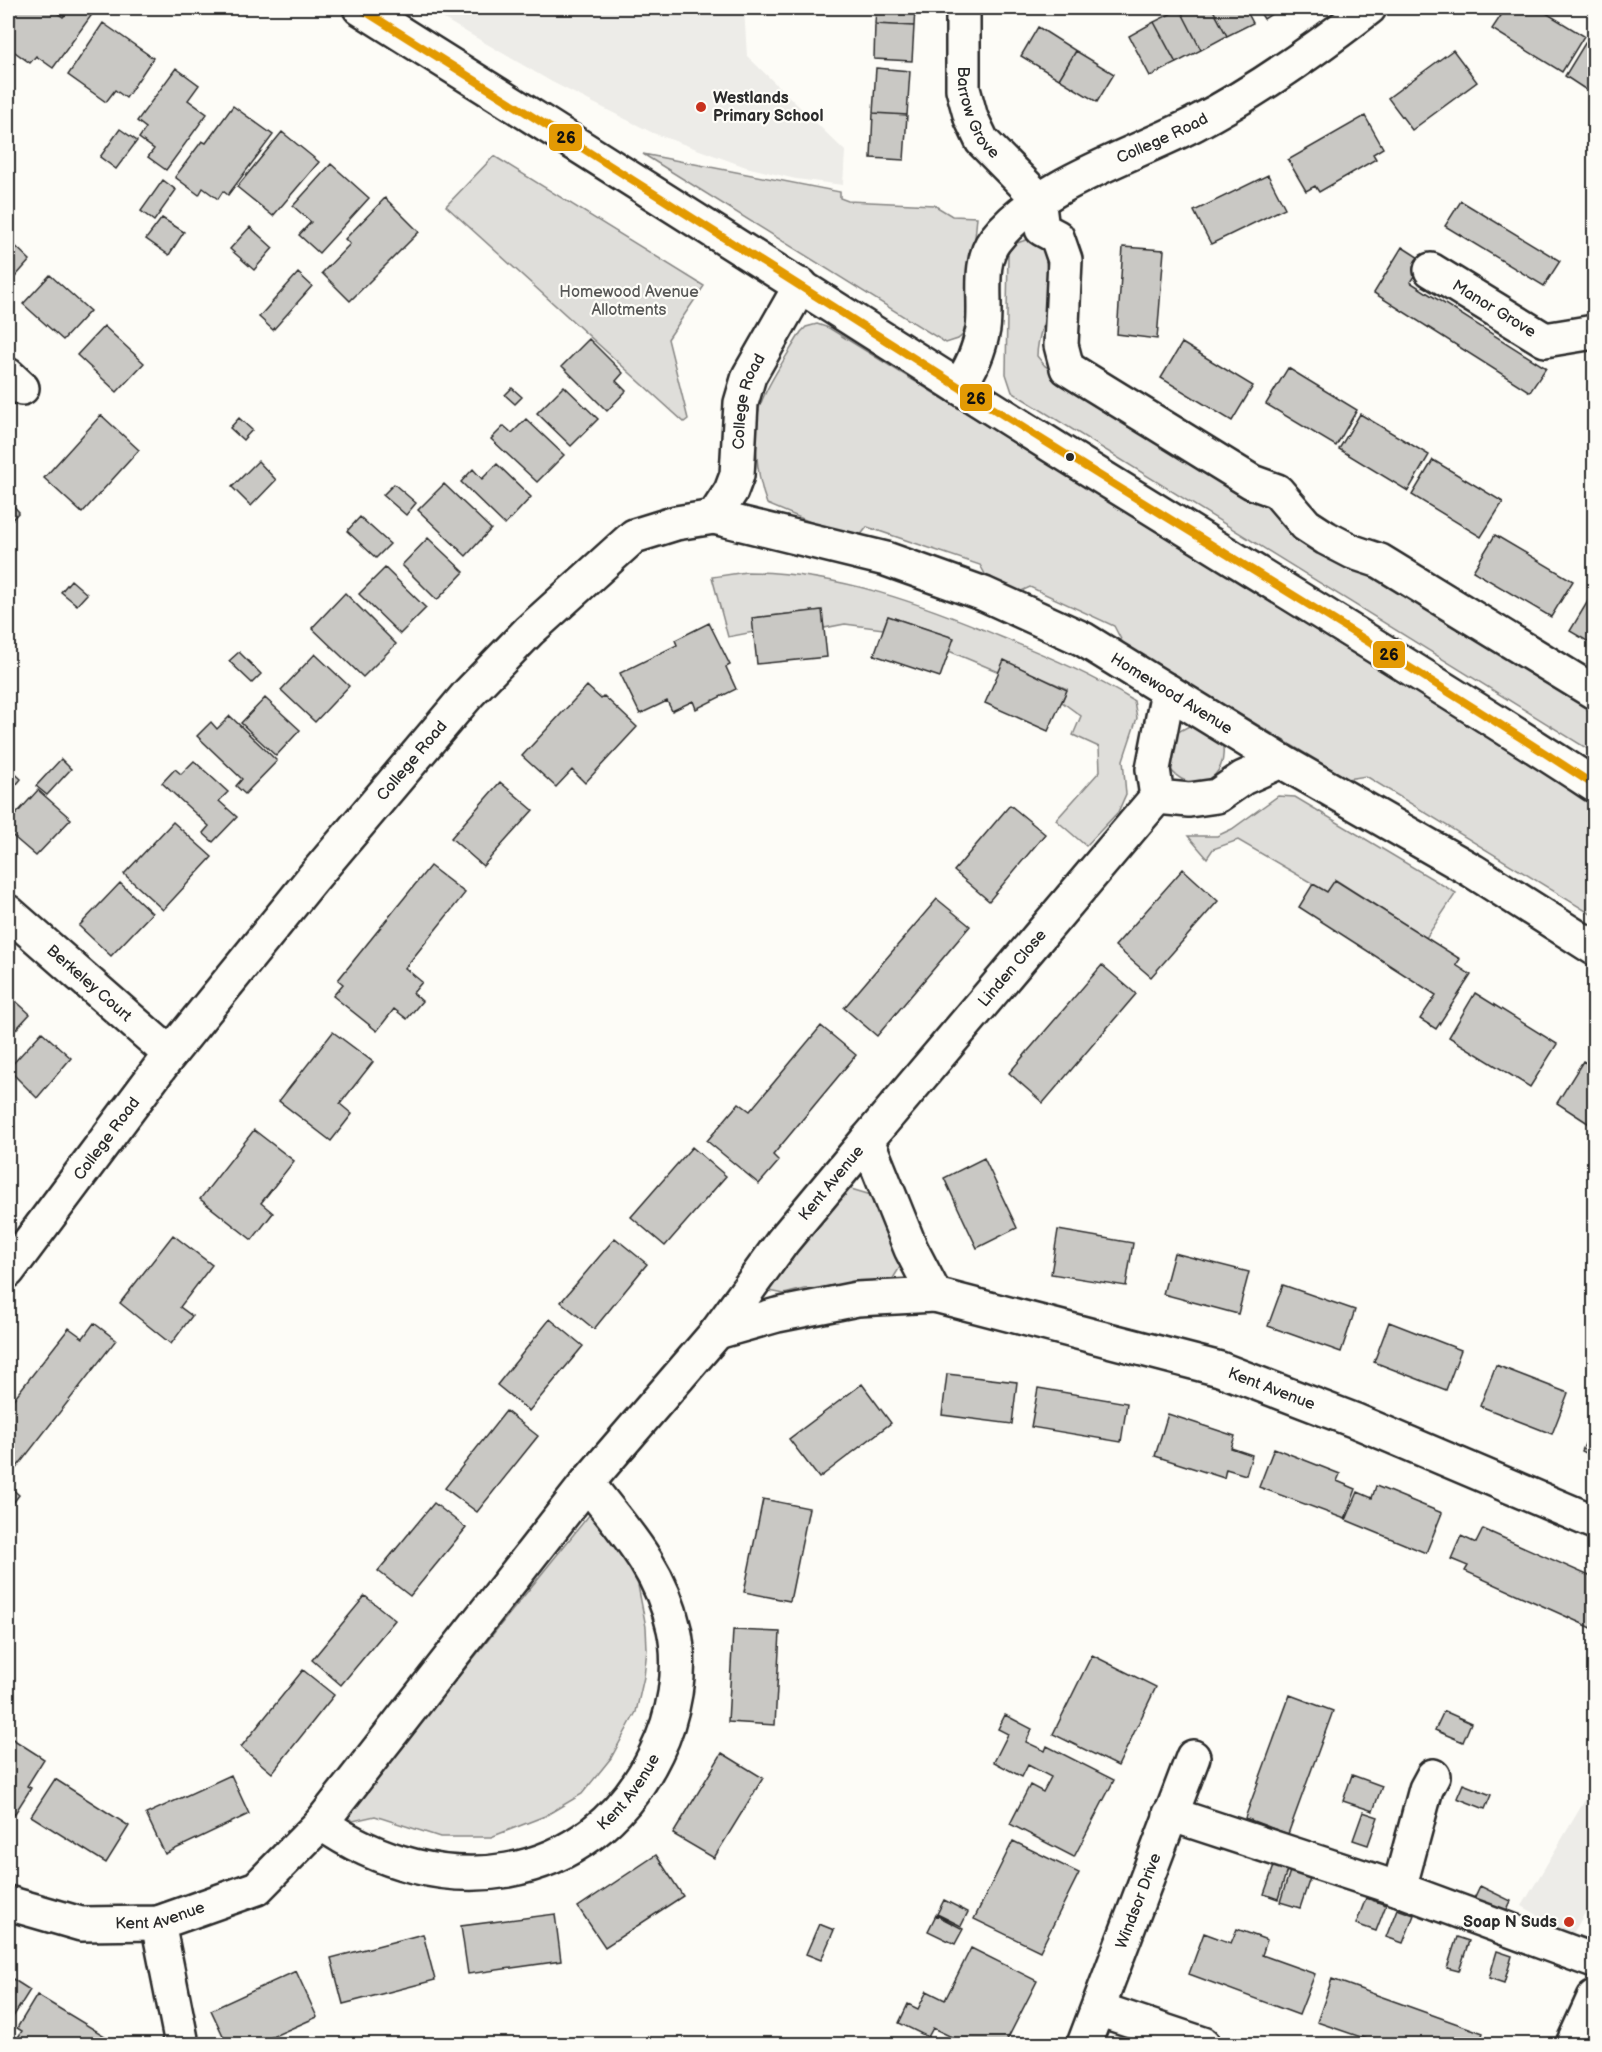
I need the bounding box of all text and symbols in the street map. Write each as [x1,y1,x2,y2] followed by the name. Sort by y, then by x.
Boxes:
[953,67,1004,163] street label: Barrow Grove
[713,89,823,126] place label: Westlands Primary School
[694,100,708,114] marker: Westlands Primary School
[1114,109,1211,168] street label: College Road
[548,123,583,152] line badge: 26
[556,129,576,148] text: 26
[1449,276,1540,342] street label: Manor Grove
[559,283,699,320] park label: Homewood Avenue Allotments
[729,350,769,450] street label: College Road
[959,383,993,412] line badge: 26
[966,390,986,409] text: 26
[1064,451,1076,463] unlabelled marker
[1372,640,1406,669] line badge: 26
[1379,646,1399,665] text: 26
[1107,649,1236,739] street label: Homewood Avenue
[373,717,451,805] street label: College Road
[974,925,1051,1011] street label: Linden Close
[43,941,136,1026] street label: Berkeley Court
[70,1093,144,1184] street label: College Road
[795,1141,868,1224] street label: Kent Avenue
[1225,1363,1318,1414] street label: Kent Avenue
[593,1750,664,1834] street label: Kent Avenue
[1112,1850,1165,1951] street label: Windsor Drive
[115,1898,208,1933] street label: Kent Avenue
[1463,1913,1557,1932] place label: Soap N Suds
[1562,1915,1576,1929] marker: Soap N Suds

